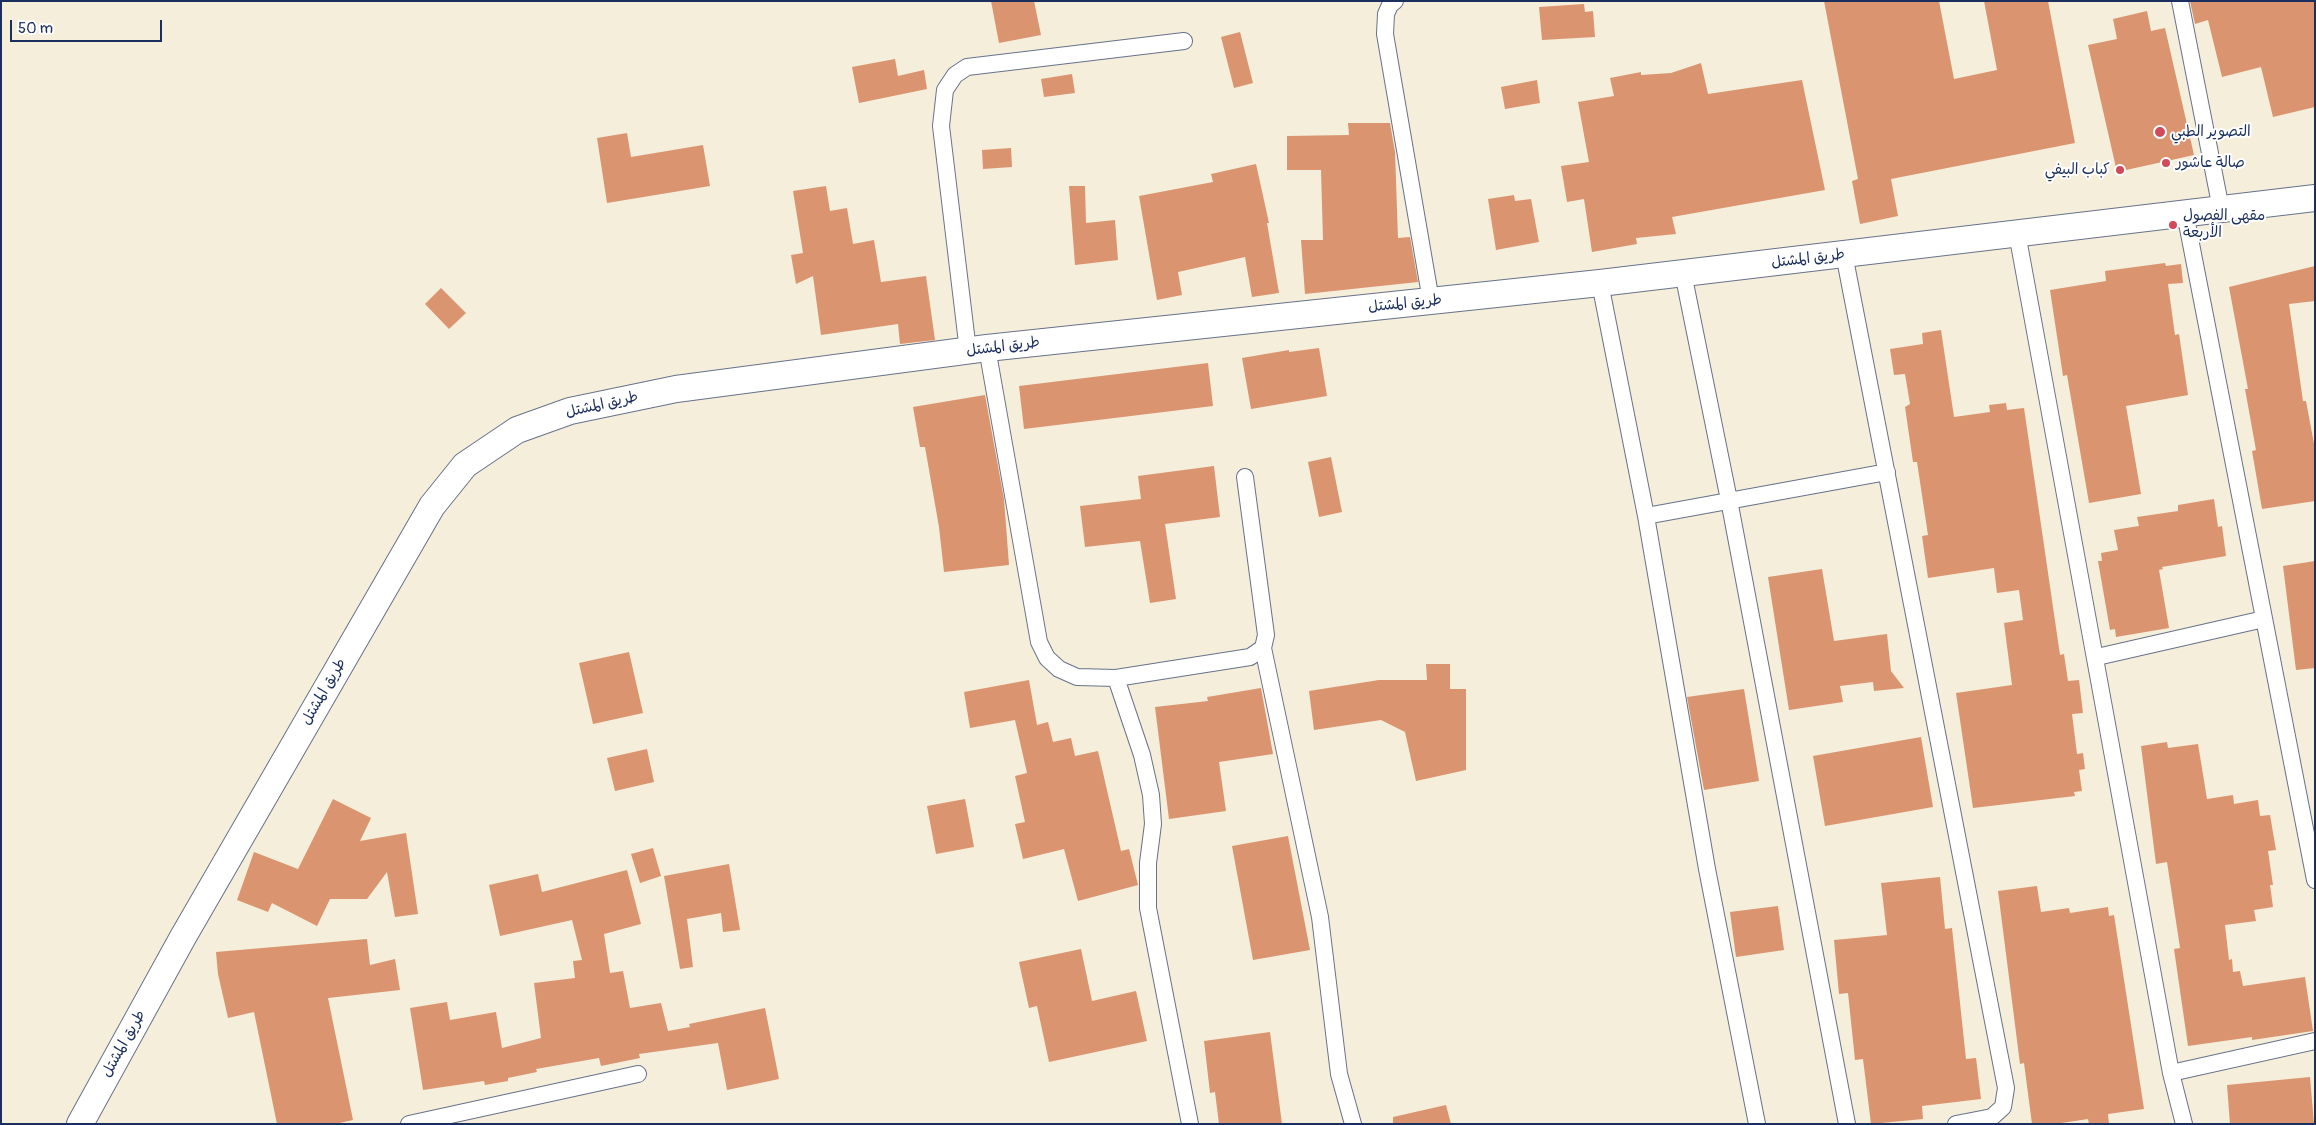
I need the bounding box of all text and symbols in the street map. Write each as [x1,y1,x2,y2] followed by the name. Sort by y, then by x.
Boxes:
[12,10,165,42] scale bar
[18,19,53,38] text: 50 m
[2171,123,2251,141] place label: التصوير الطبي
[2153,125,2167,139] marker: التصوير الطبي
[2176,154,2245,172] place label: صالة عاشور
[2160,157,2172,169] marker: صالة عاشور
[2045,161,2110,179] place label: كباب البيفي
[2114,164,2126,176] marker: كباب البيفي
[2183,207,2265,242] place label: مقهى الفصول الأربعة
[2167,219,2179,231] marker: مقهى الفصول الأربعة
[1770,246,1846,272] street label: طريق المشتل
[1367,291,1443,317] street label: طريق المشتل
[965,334,1041,360] street label: طريق المشتل
[564,388,640,422] street label: طريق المشتل
[298,655,350,729] street label: طريق المشتل
[98,1007,150,1081] street label: طريق المشتل

